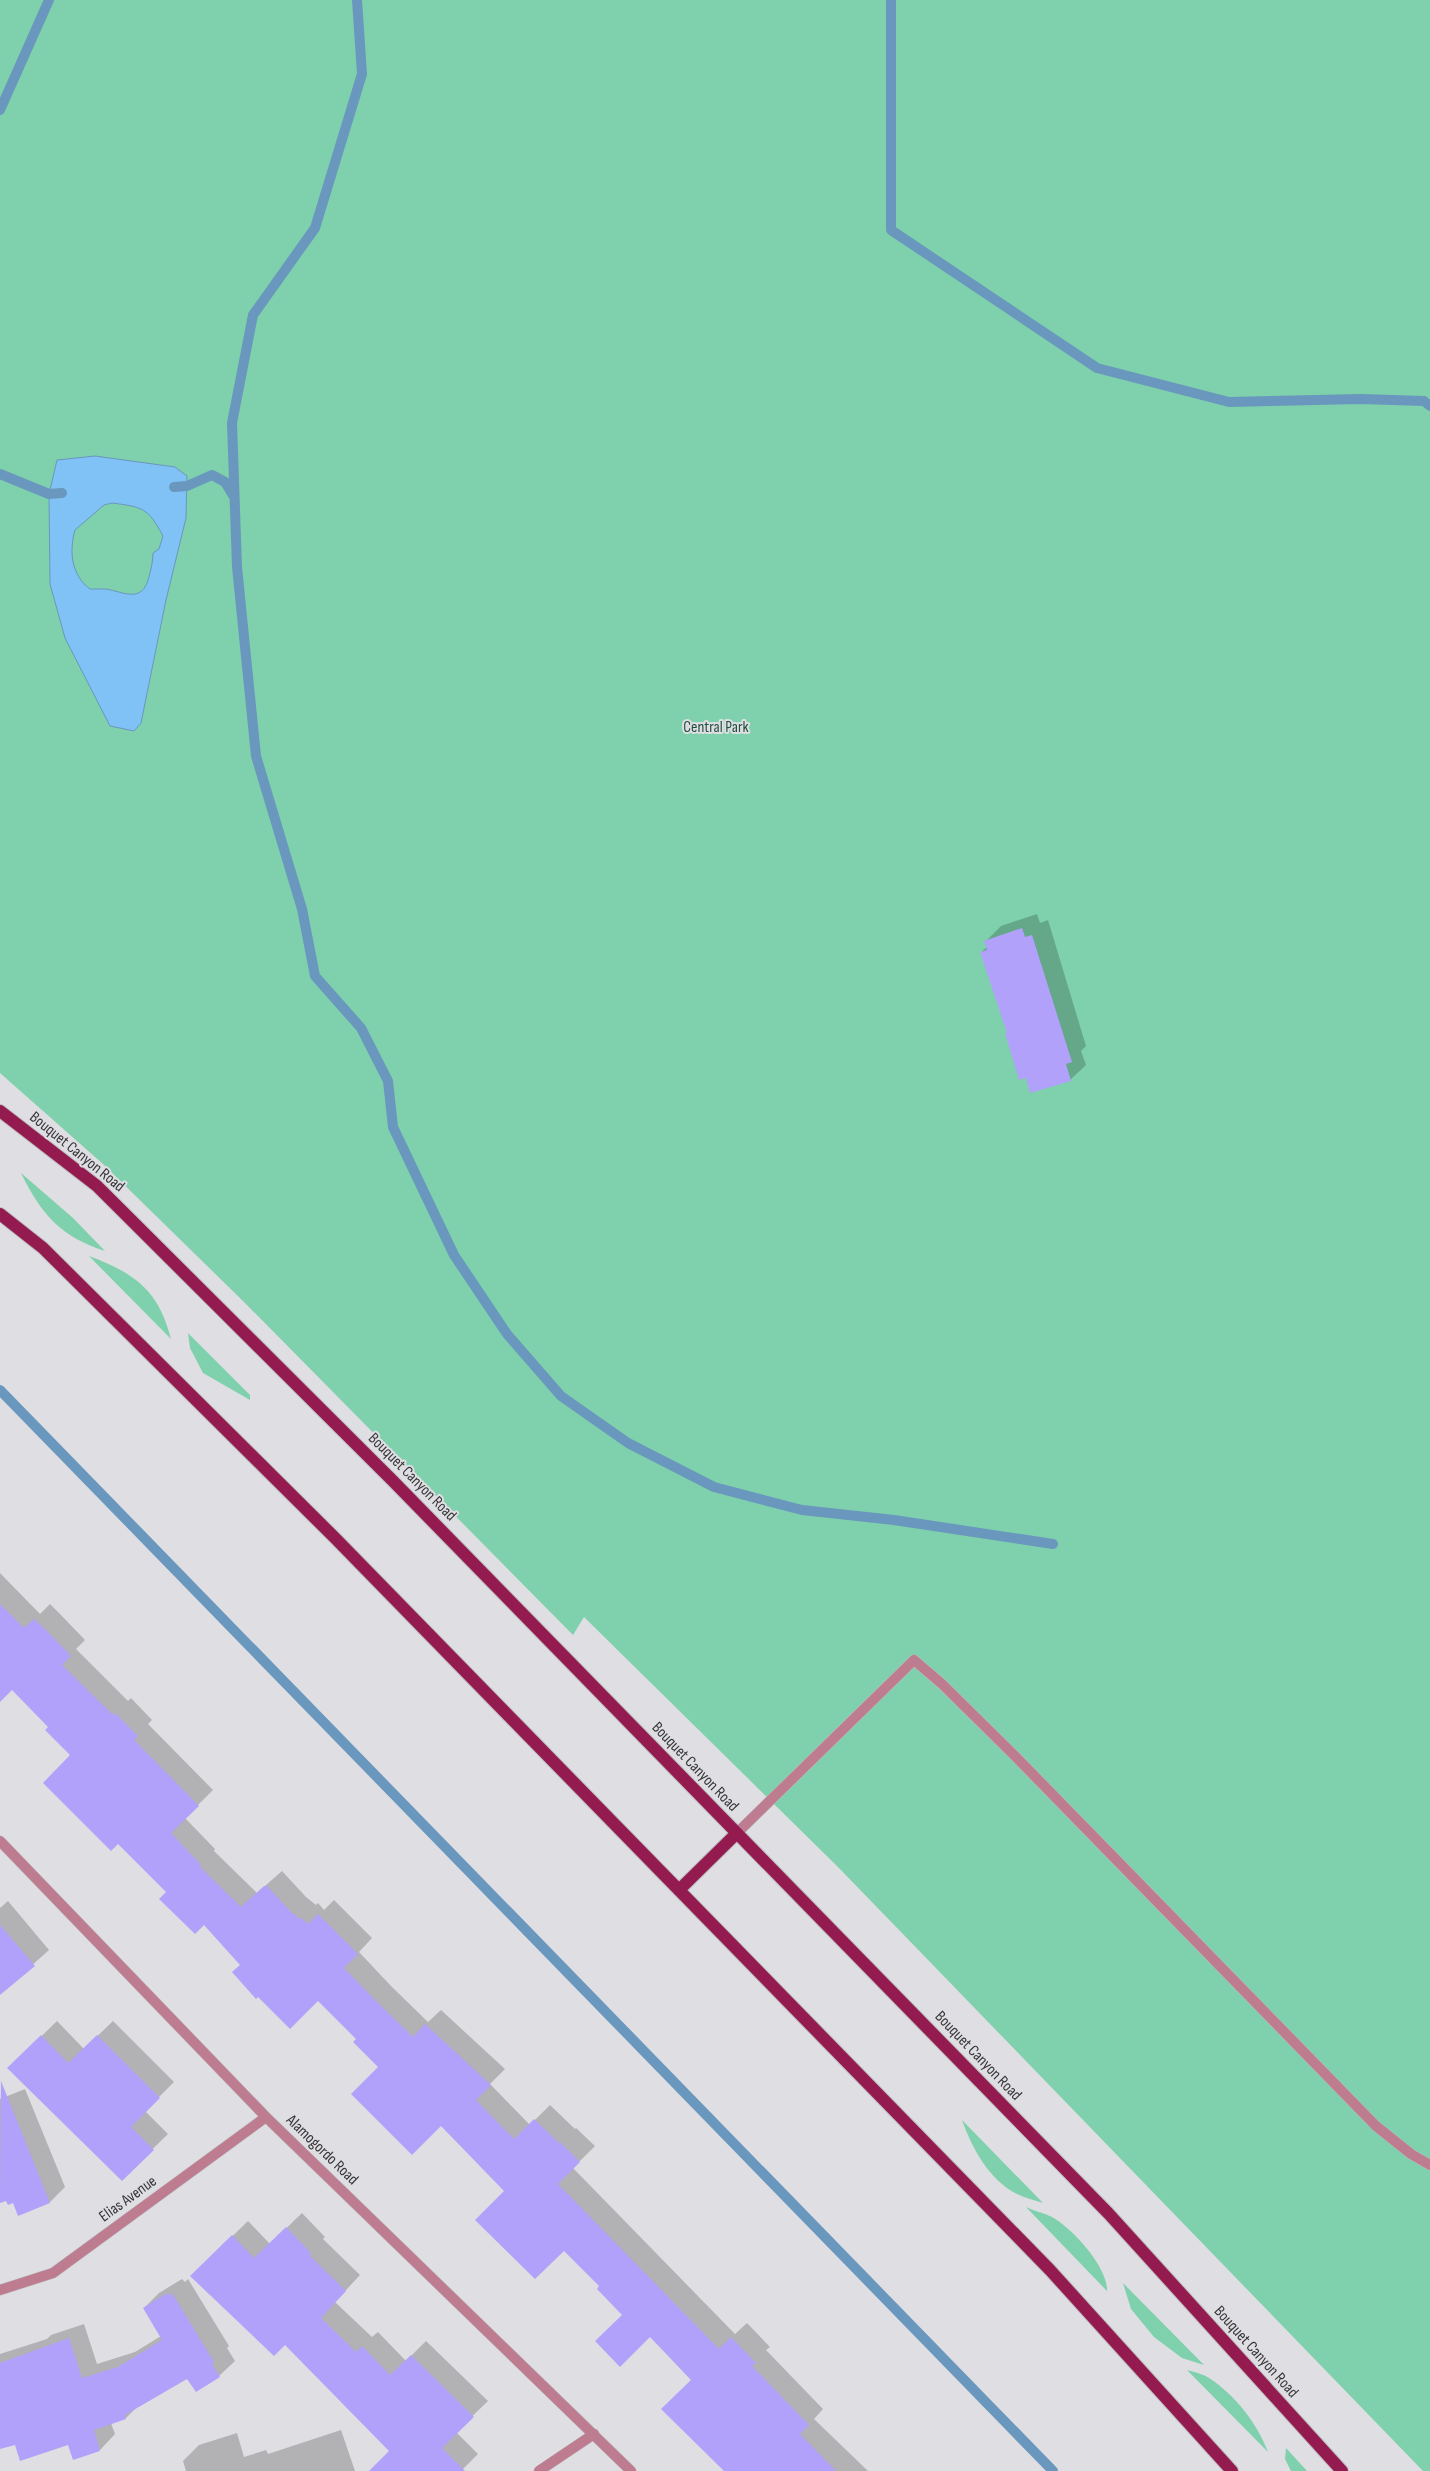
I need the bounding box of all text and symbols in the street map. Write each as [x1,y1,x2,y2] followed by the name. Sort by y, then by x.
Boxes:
[683,718,749,737] park label: Central Park
[26,1108,128,1196] street label: Bouquet Canyon Road
[364,1429,460,1525] street label: Bouquet Canyon Road
[648,1718,742,1816] street label: Bouquet Canyon Road
[931,2007,1025,2105] street label: Bouquet Canyon Road
[281,2110,362,2189] street label: Alamogordo Road
[96,2172,160,2226] street label: Elias Avenue
[1210,2302,1302,2402] street label: Bouquet Canyon Road

